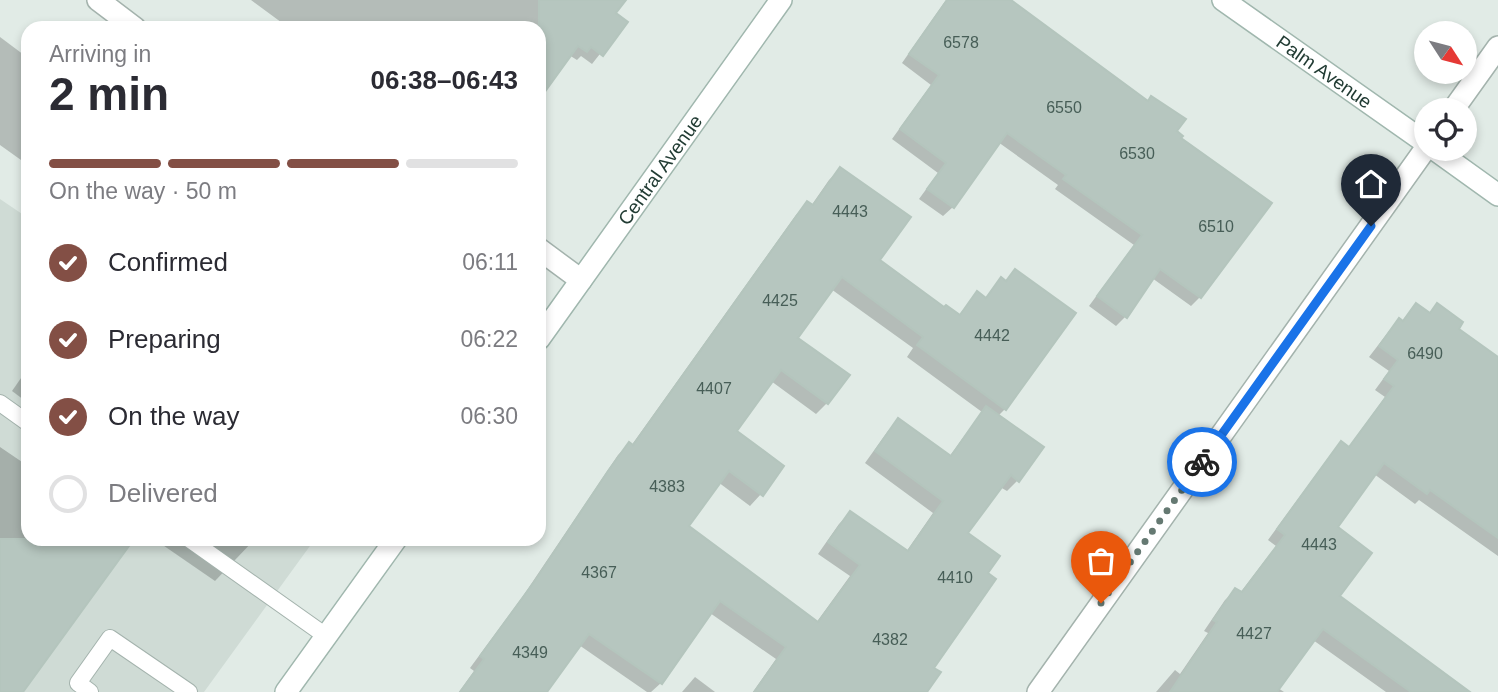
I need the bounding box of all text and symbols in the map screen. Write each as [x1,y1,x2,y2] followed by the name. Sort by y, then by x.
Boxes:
[1414,21,1477,84] north arrow
[1414,21,1477,161] map controls
[1273,31,1376,112] street label: Palm Avenue
[943,34,979,51] house number: 6578
[49,41,151,67] text: Arriving in
[371,65,518,95] text: 06:38–06:43
[49,68,169,120] text: 2 min
[1414,98,1477,161] button: locate
[1046,99,1082,116] house number: 6550
[614,111,706,229] street label: Central Avenue
[1119,145,1155,162] house number: 6530
[1341,154,1401,226] pin
[1352,165,1390,203] icon: home
[49,178,237,204] text: On the way · 50 m
[832,203,868,220] house number: 4443
[1198,218,1234,235] house number: 6510
[49,244,87,282] icon: check
[108,247,228,277] text: Confirmed
[462,249,518,275] text: 06:11
[762,292,798,309] house number: 4425
[49,321,87,359] icon: check
[108,324,221,354] text: Preparing
[460,326,518,352] text: 06:22
[974,327,1010,344] house number: 4442
[1407,345,1443,362] house number: 6490
[696,380,732,397] house number: 4407
[49,398,87,436] icon: check
[108,401,240,431] text: On the way
[460,403,518,429] text: 06:30
[1167,427,1237,497] courier
[1183,443,1221,481] icon: bike
[108,478,218,508] text: Delivered
[649,478,685,495] house number: 4383
[1071,531,1131,603] pin
[1301,536,1337,553] house number: 4443
[1082,542,1120,580] icon: bag
[581,564,617,581] house number: 4367
[937,569,973,586] house number: 4410
[1236,625,1272,642] house number: 4427
[872,631,908,648] house number: 4382
[512,644,548,661] house number: 4349

